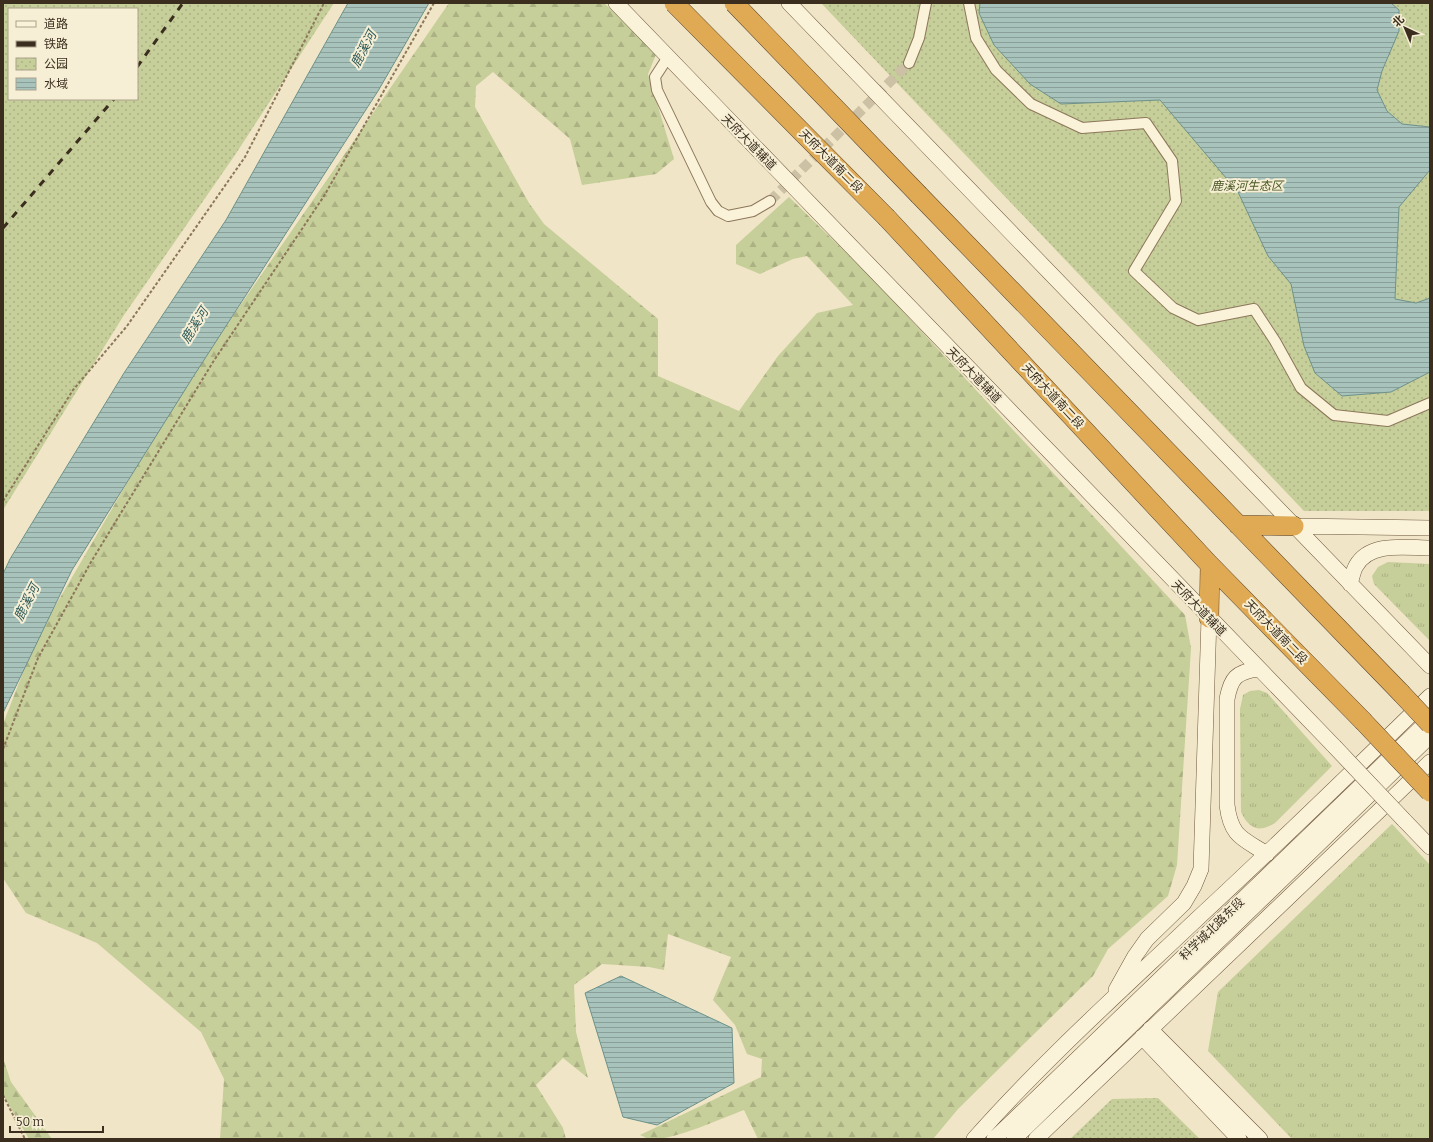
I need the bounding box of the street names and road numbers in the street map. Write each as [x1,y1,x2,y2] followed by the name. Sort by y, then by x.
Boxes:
[719,111,779,173] street label: 天府大道辅道
[796,126,866,196] street label: 天府大道南二段
[944,344,1004,406] street label: 天府大道辅道
[1019,361,1087,431] street label: 天府大道南二段
[1169,577,1229,639] street label: 天府大道辅道
[1242,597,1310,667] street label: 天府大道南二段
[1177,895,1247,963] street label: 科学城北路东段

